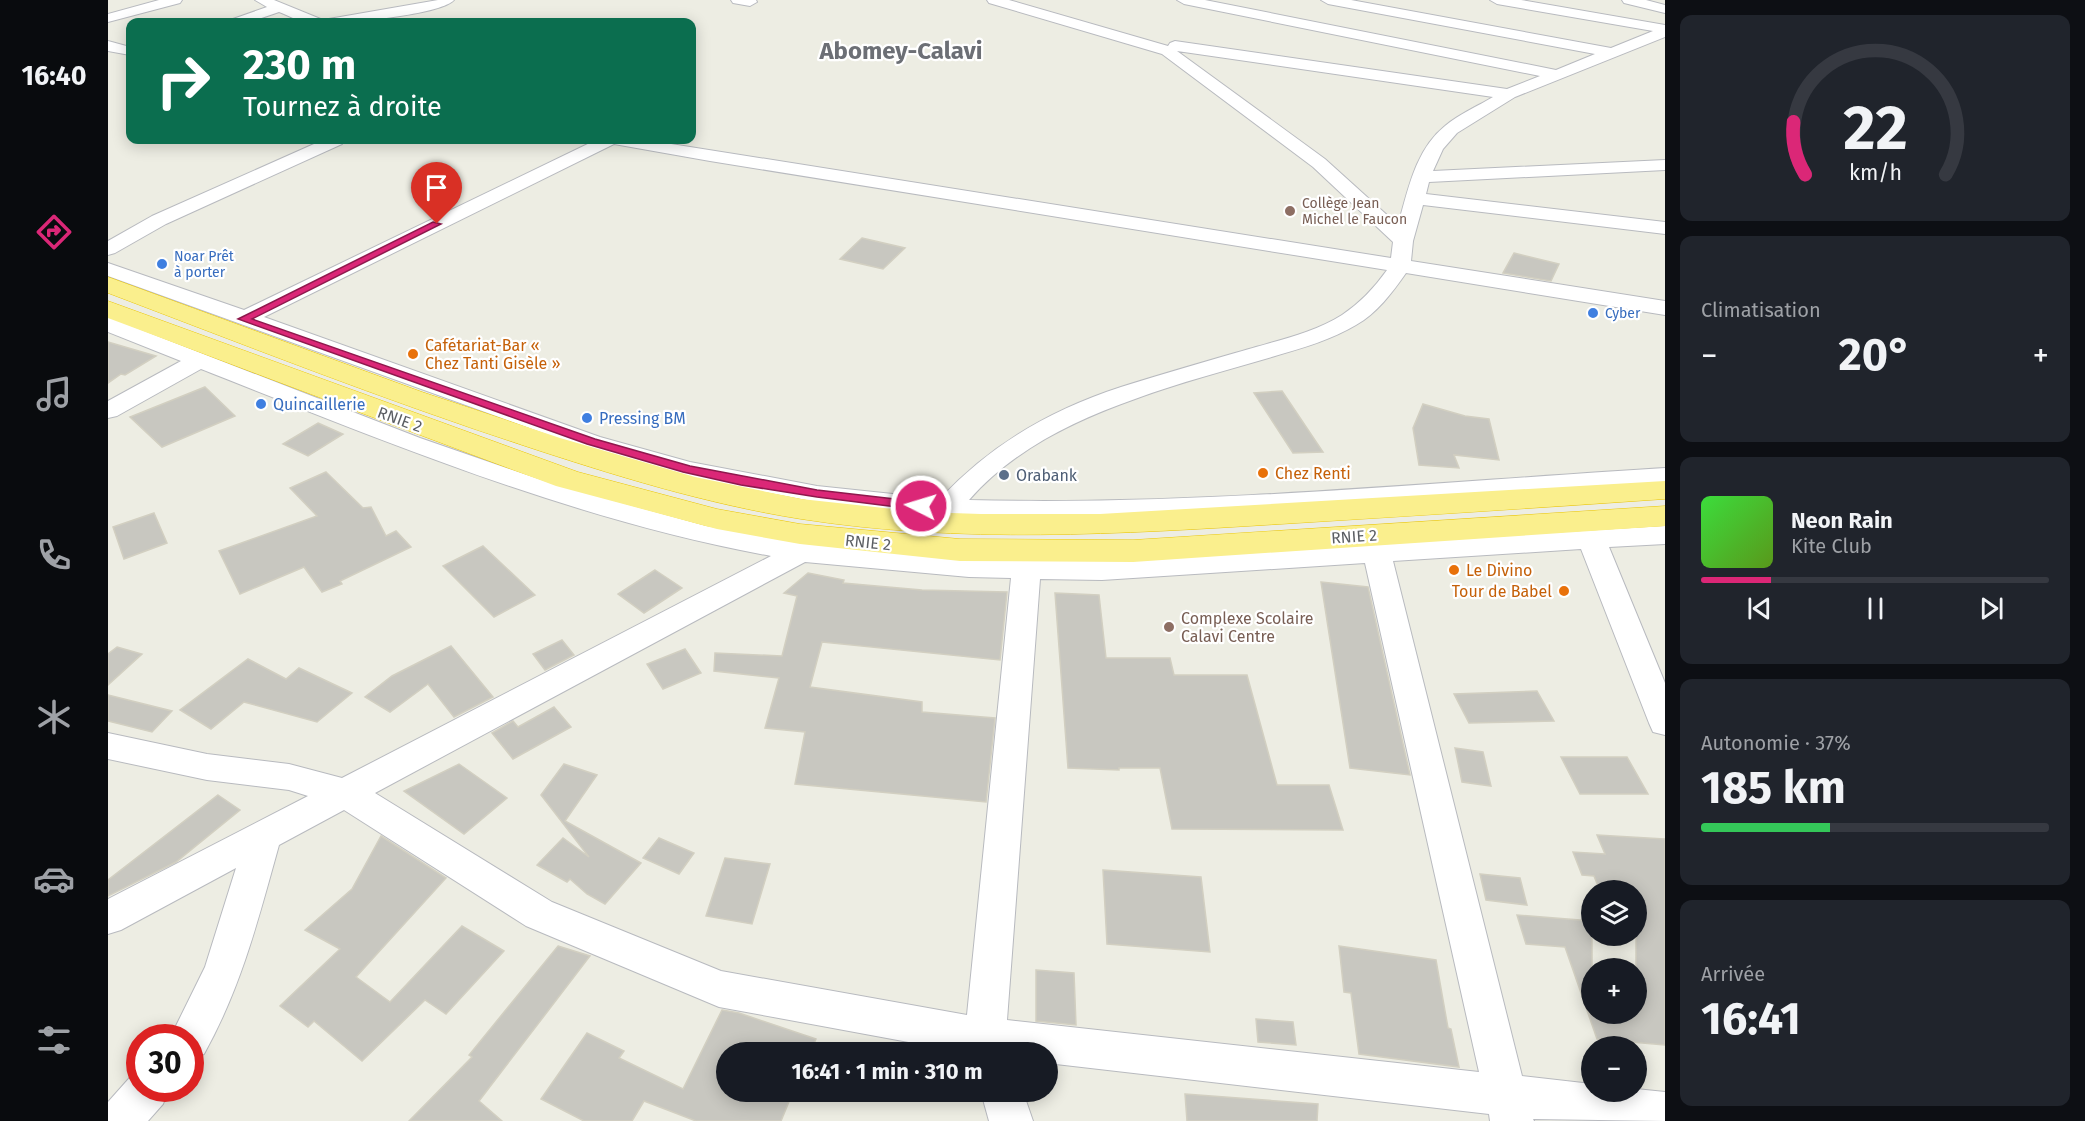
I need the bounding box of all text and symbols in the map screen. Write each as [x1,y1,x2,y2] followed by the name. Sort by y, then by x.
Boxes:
[818,37,983,65] district label: Abomey-Calavi
[243,40,356,90] text: 230 m
[144,42,222,120] icon: right
[21,60,87,92] text: 16:40
[243,91,442,123] text: Tournez à droite
[1843,91,1907,166] text: 22
[1848,160,1902,186] text: km/h
[411,162,462,224] pin
[420,171,453,204] icon: arrive
[1302,195,1407,228] place label: Collège Jean Michel le Faucon
[1283,204,1297,218] marker: Collège Jean Michel le Faucon
[33,211,75,253] icon: directions
[174,248,235,281] place label: Noar Prêt à porter
[155,257,169,271] marker: Noar Prêt à porter
[1701,298,1821,322] text: Climatisation
[1605,305,1641,322] place label: Cyber
[1586,306,1600,320] marker: Cyber
[1838,328,1912,382] text: 20°
[425,336,561,373] place label: Cafétariat-Bar « Chez Tanti Gisèle »
[1701,336,1718,376] text: −
[2033,336,2049,376] text: +
[406,347,420,361] marker: Cafétariat-Bar « Chez Tanti Gisèle »
[33,373,75,415] icon: music
[273,395,365,414] place label: Quincaillerie
[254,397,268,411] marker: Quincaillerie
[375,403,425,436] street label: RNIE 2
[599,409,686,428] place label: Pressing BM
[580,411,594,425] marker: Pressing BM
[1275,464,1351,483] place label: Chez Renti
[1016,466,1078,485] place label: Orabank
[1256,466,1270,480] marker: Chez Renti
[997,468,1011,482] marker: Orabank
[889,474,953,538] position arrow
[1791,507,1893,534] text: Neon Rain
[1330,525,1378,548] street label: RNIE 2
[844,531,892,554] street label: RNIE 2
[33,534,75,576] icon: phone
[1791,534,1872,558] text: Kite Club
[1466,561,1532,580] place label: Le Divino
[1447,563,1461,577] marker: Le Divino
[1452,582,1552,601] place label: Tour de Babel
[1557,584,1571,598] marker: Tour de Babel
[1743,592,1776,625] icon: previous
[1859,592,1892,625] icon: pause
[1975,592,2008,625] icon: next
[1181,609,1314,646] place label: Complexe Scolaire Calavi Centre
[1162,620,1176,634] marker: Complexe Scolaire Calavi Centre
[33,696,75,738] icon: climate
[1701,731,1851,755] text: Autonomie · 37%
[1701,761,1846,815] text: 185 km
[33,858,75,900] icon: car
[1581,880,1647,1102] map controls
[1581,880,1647,946] button: layers
[1581,958,1647,1024] button: +
[1701,962,1765,986] text: Arrivée
[1701,992,1801,1046] text: 16:41
[33,1019,75,1061] icon: filters
[126,1024,204,1102] speed limit sign: 30
[1581,1036,1647,1102] button: −
[791,1058,983,1085] text: 16:41 · 1 min · 310 m

